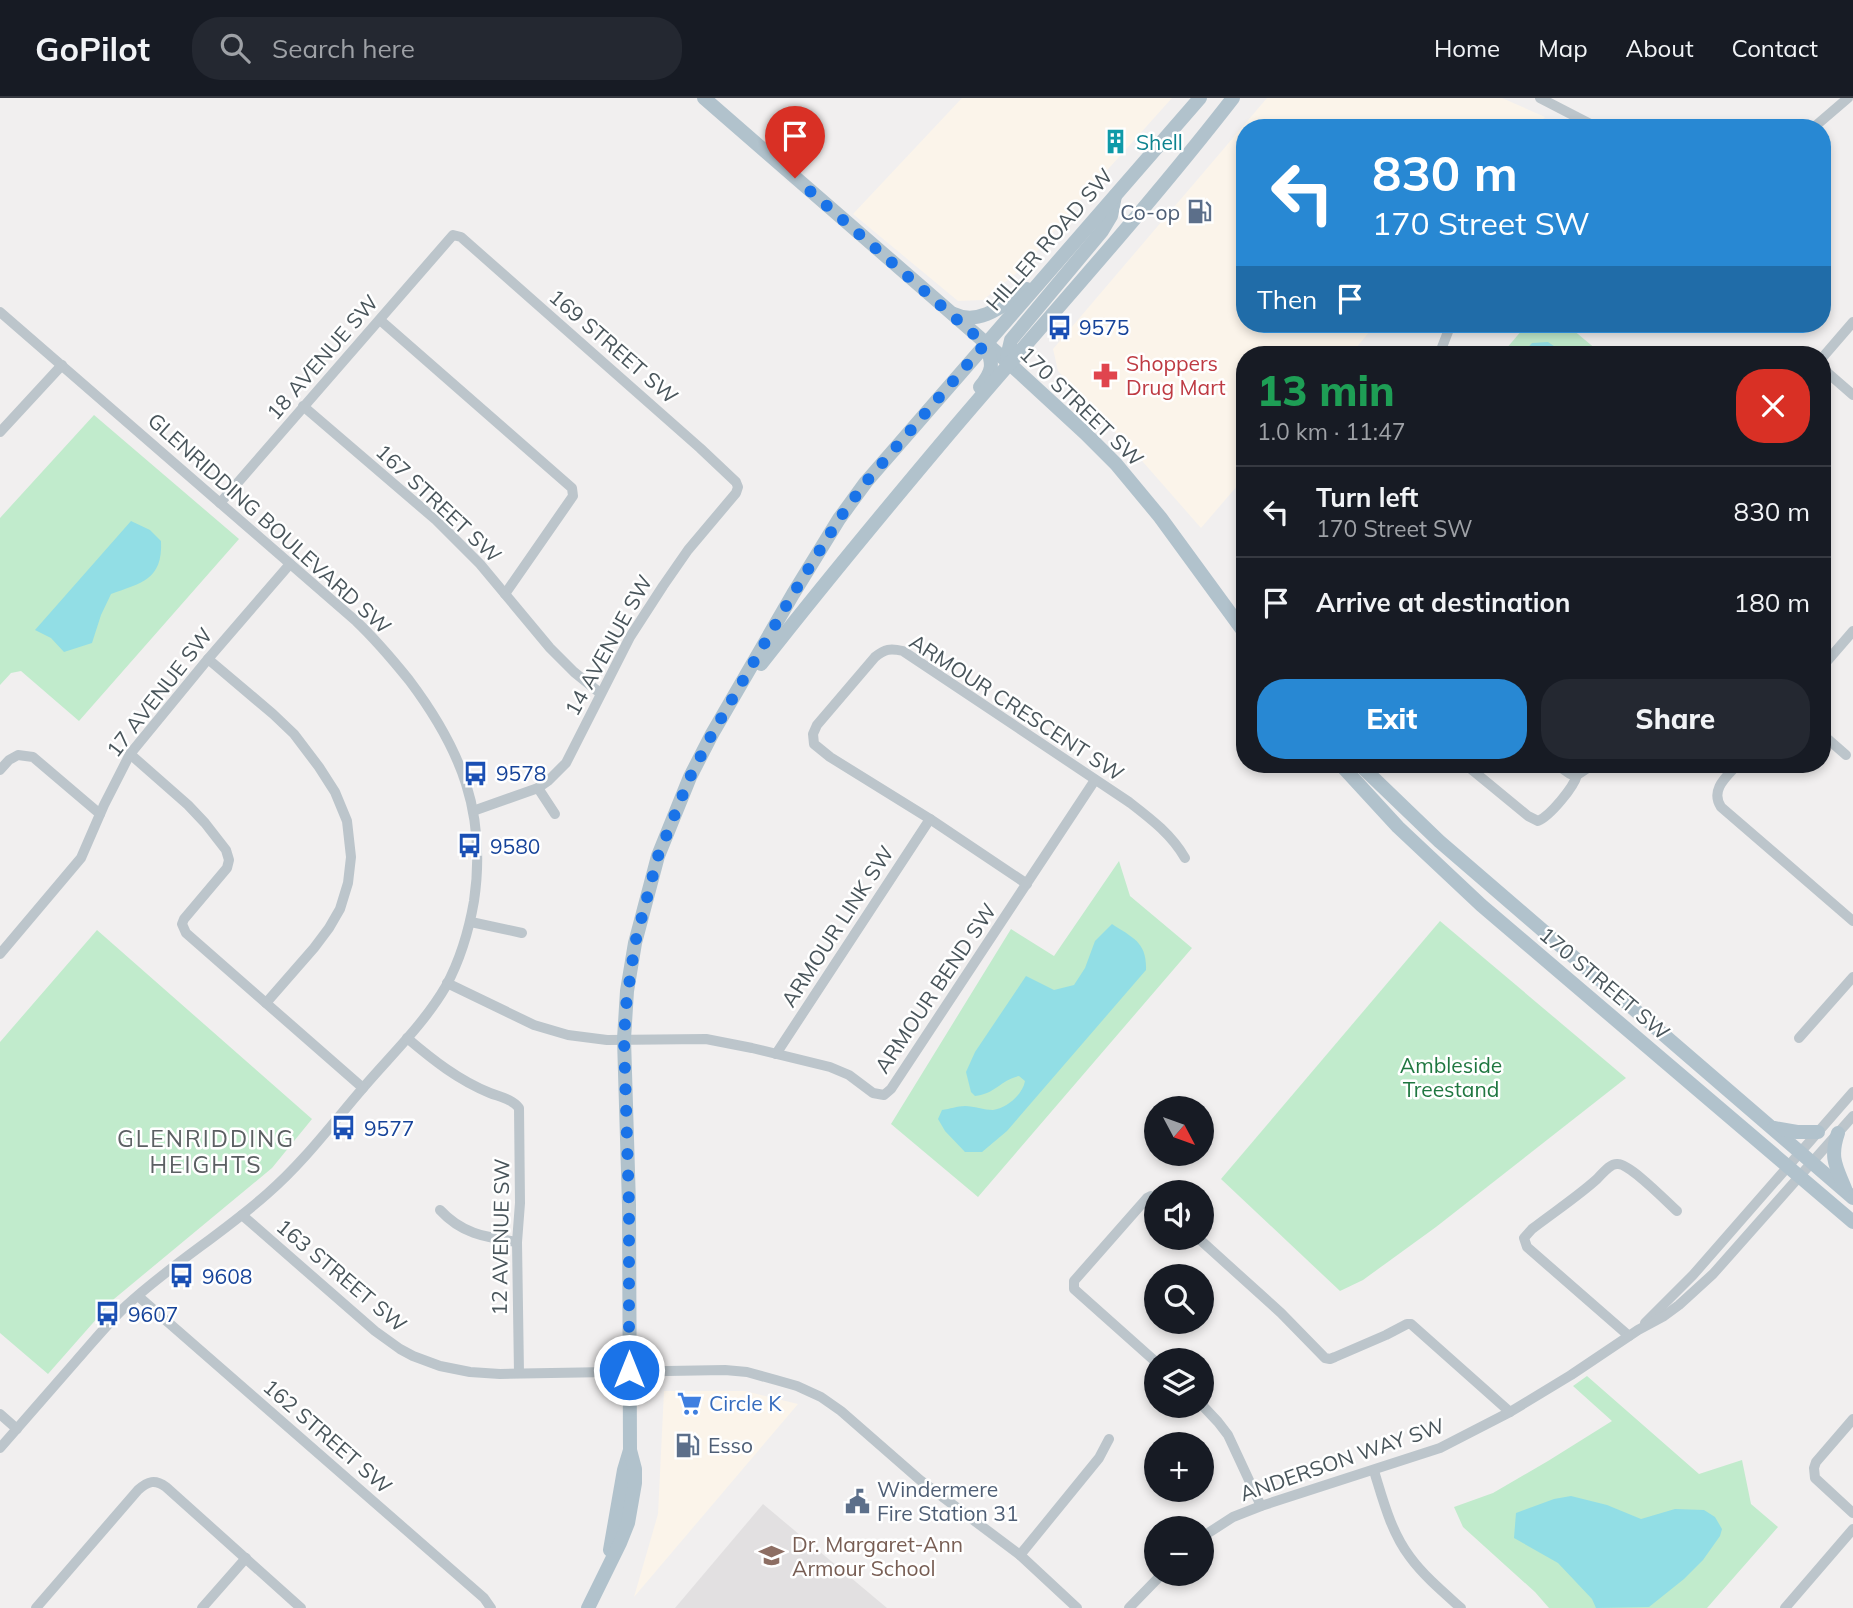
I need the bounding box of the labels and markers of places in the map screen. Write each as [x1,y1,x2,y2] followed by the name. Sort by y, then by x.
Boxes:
[765,106,825,178] pin
[1102,128,1130,156] building icon: Shell
[1136,129,1183,155] place label: Shell
[1186,198,1214,226] fuel station icon: Co-op
[1120,199,1180,225] place label: Co-op
[1045,313,1073,341] bus stop icon: 9575
[1079,314,1129,340] place label: 9575
[1126,350,1226,400] place label: Shoppers Drug Mart
[1092,361,1120,389] pharmacy icon: Shoppers Drug Mart
[462,759,490,787] bus stop icon: 9578
[496,760,546,786] place label: 9578
[456,832,484,860] bus stop icon: 9580
[490,833,540,859] place label: 9580
[330,1114,358,1142] bus stop icon: 9577
[364,1115,414,1141] place label: 9577
[168,1262,196,1290] bus stop icon: 9608
[202,1263,252,1289] place label: 9608
[94,1300,122,1328] bus stop icon: 9607
[128,1301,178,1327] place label: 9607
[675,1389,703,1417] supermarket icon: Circle K
[709,1390,782,1416] place label: Circle K
[674,1431,702,1459] fuel station icon: Esso
[708,1432,753,1458] place label: Esso
[877,1476,1019,1526] place label: Windermere Fire Station 31
[843,1487,871,1515] public building icon: Windermere Fire Station 31
[792,1531,963,1581] place label: Dr. Margaret-Ann Armour School
[758,1542,786,1570] school or university icon: Dr. Margaret-Ann Armour School

